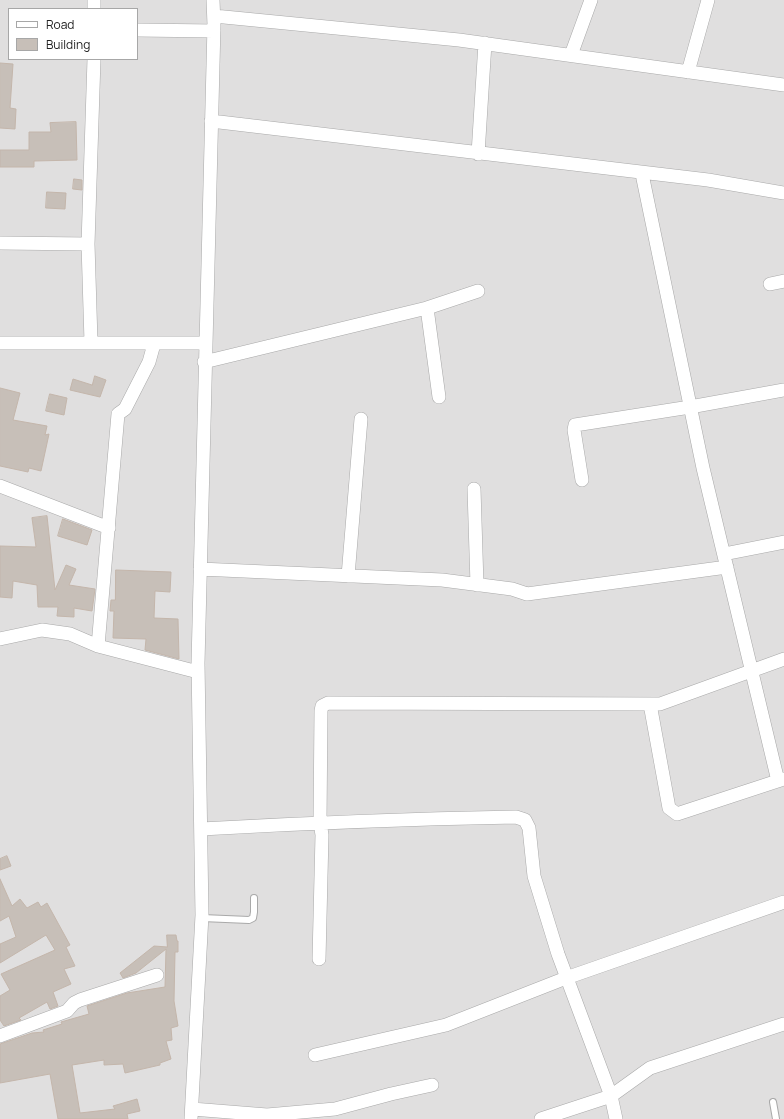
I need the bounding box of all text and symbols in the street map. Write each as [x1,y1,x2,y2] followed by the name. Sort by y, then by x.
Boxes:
[8,8,138,60] legend
[46,16,74,33] text: Road
[46,36,90,53] text: Building

